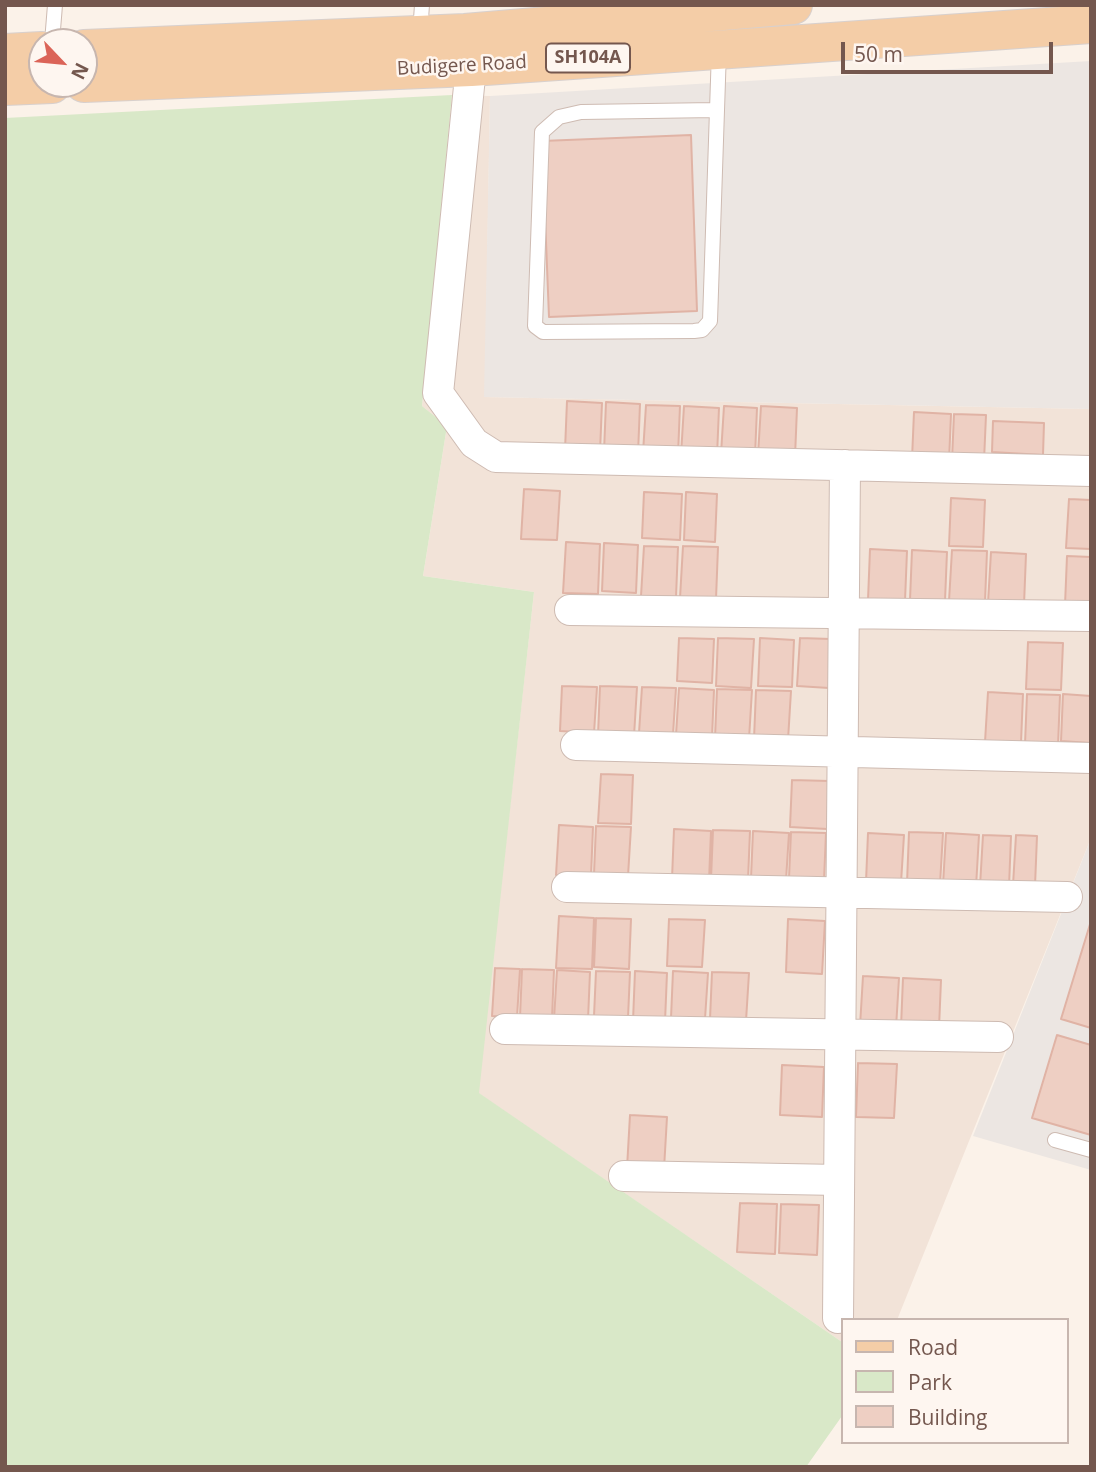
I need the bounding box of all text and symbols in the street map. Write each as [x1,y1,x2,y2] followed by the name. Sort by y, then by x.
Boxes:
[28,28,98,98] north arrow
[844,28,1056,72] scale bar
[854,40,903,68] text: 50 m
[546,44,630,72] road number: SH104A
[396,51,528,81] street label: Budigere Road
[65,59,95,84] text: N
[841,1318,1068,1444] legend
[908,1333,958,1361] text: Road
[908,1368,952,1396] text: Park
[908,1403,987,1431] text: Building

